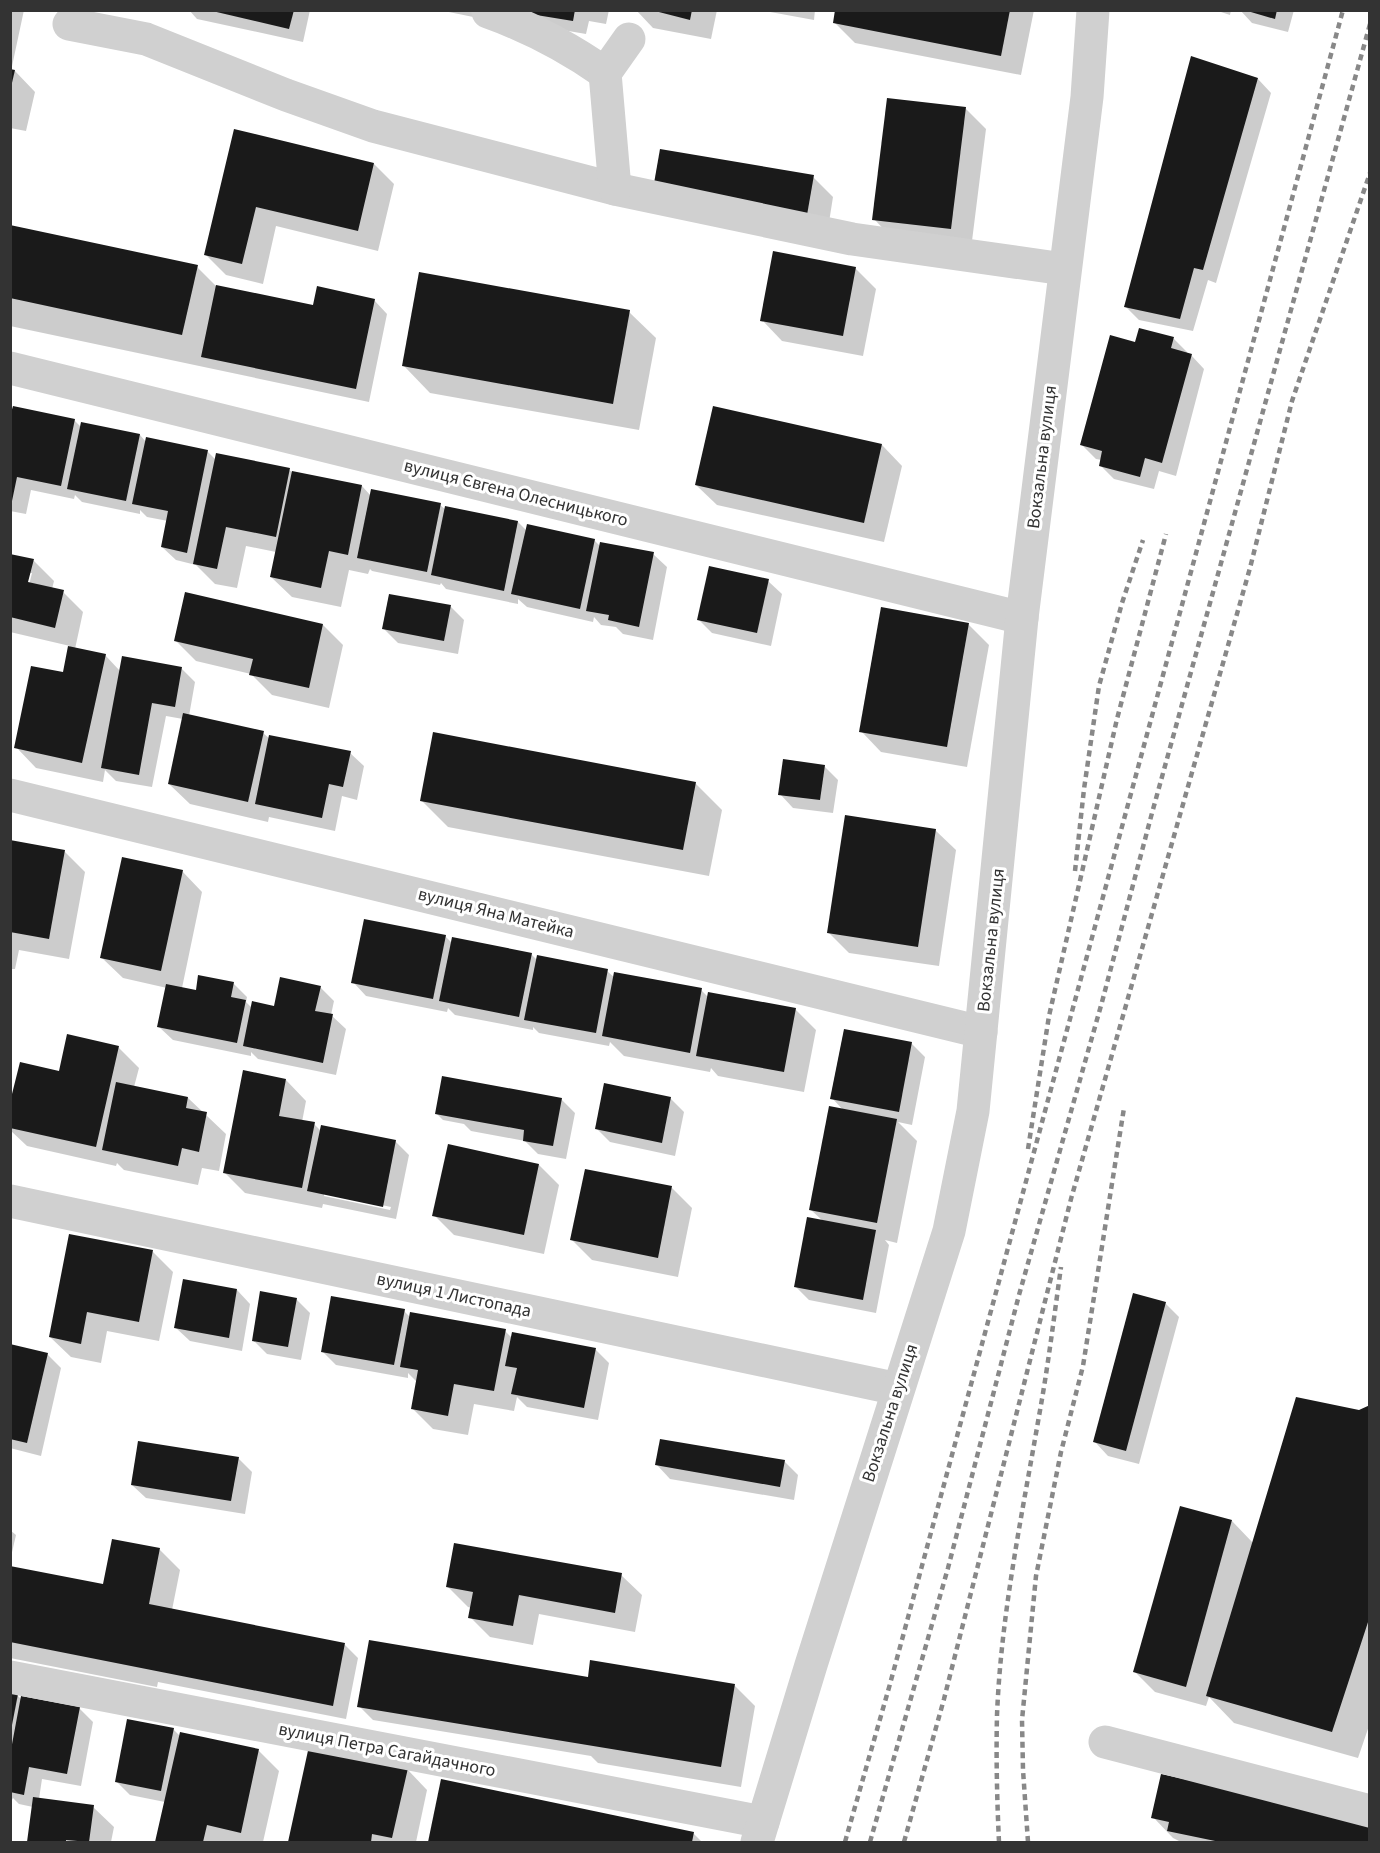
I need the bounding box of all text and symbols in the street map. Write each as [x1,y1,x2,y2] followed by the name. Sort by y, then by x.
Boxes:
[1021,384,1063,530] street label: Вокзальна вулиця
[401,453,631,533] street label: вулиця Євгена Олесницького
[971,867,1011,1013] street label: Вокзальна вулиця
[415,882,577,944] street label: вулиця Яна Матейка
[374,1266,534,1324] street label: вулиця 1 Листопада
[856,1341,924,1485] street label: Вокзальна вулиця
[276,1717,498,1783] street label: вулиця Петра Сагайдачного

